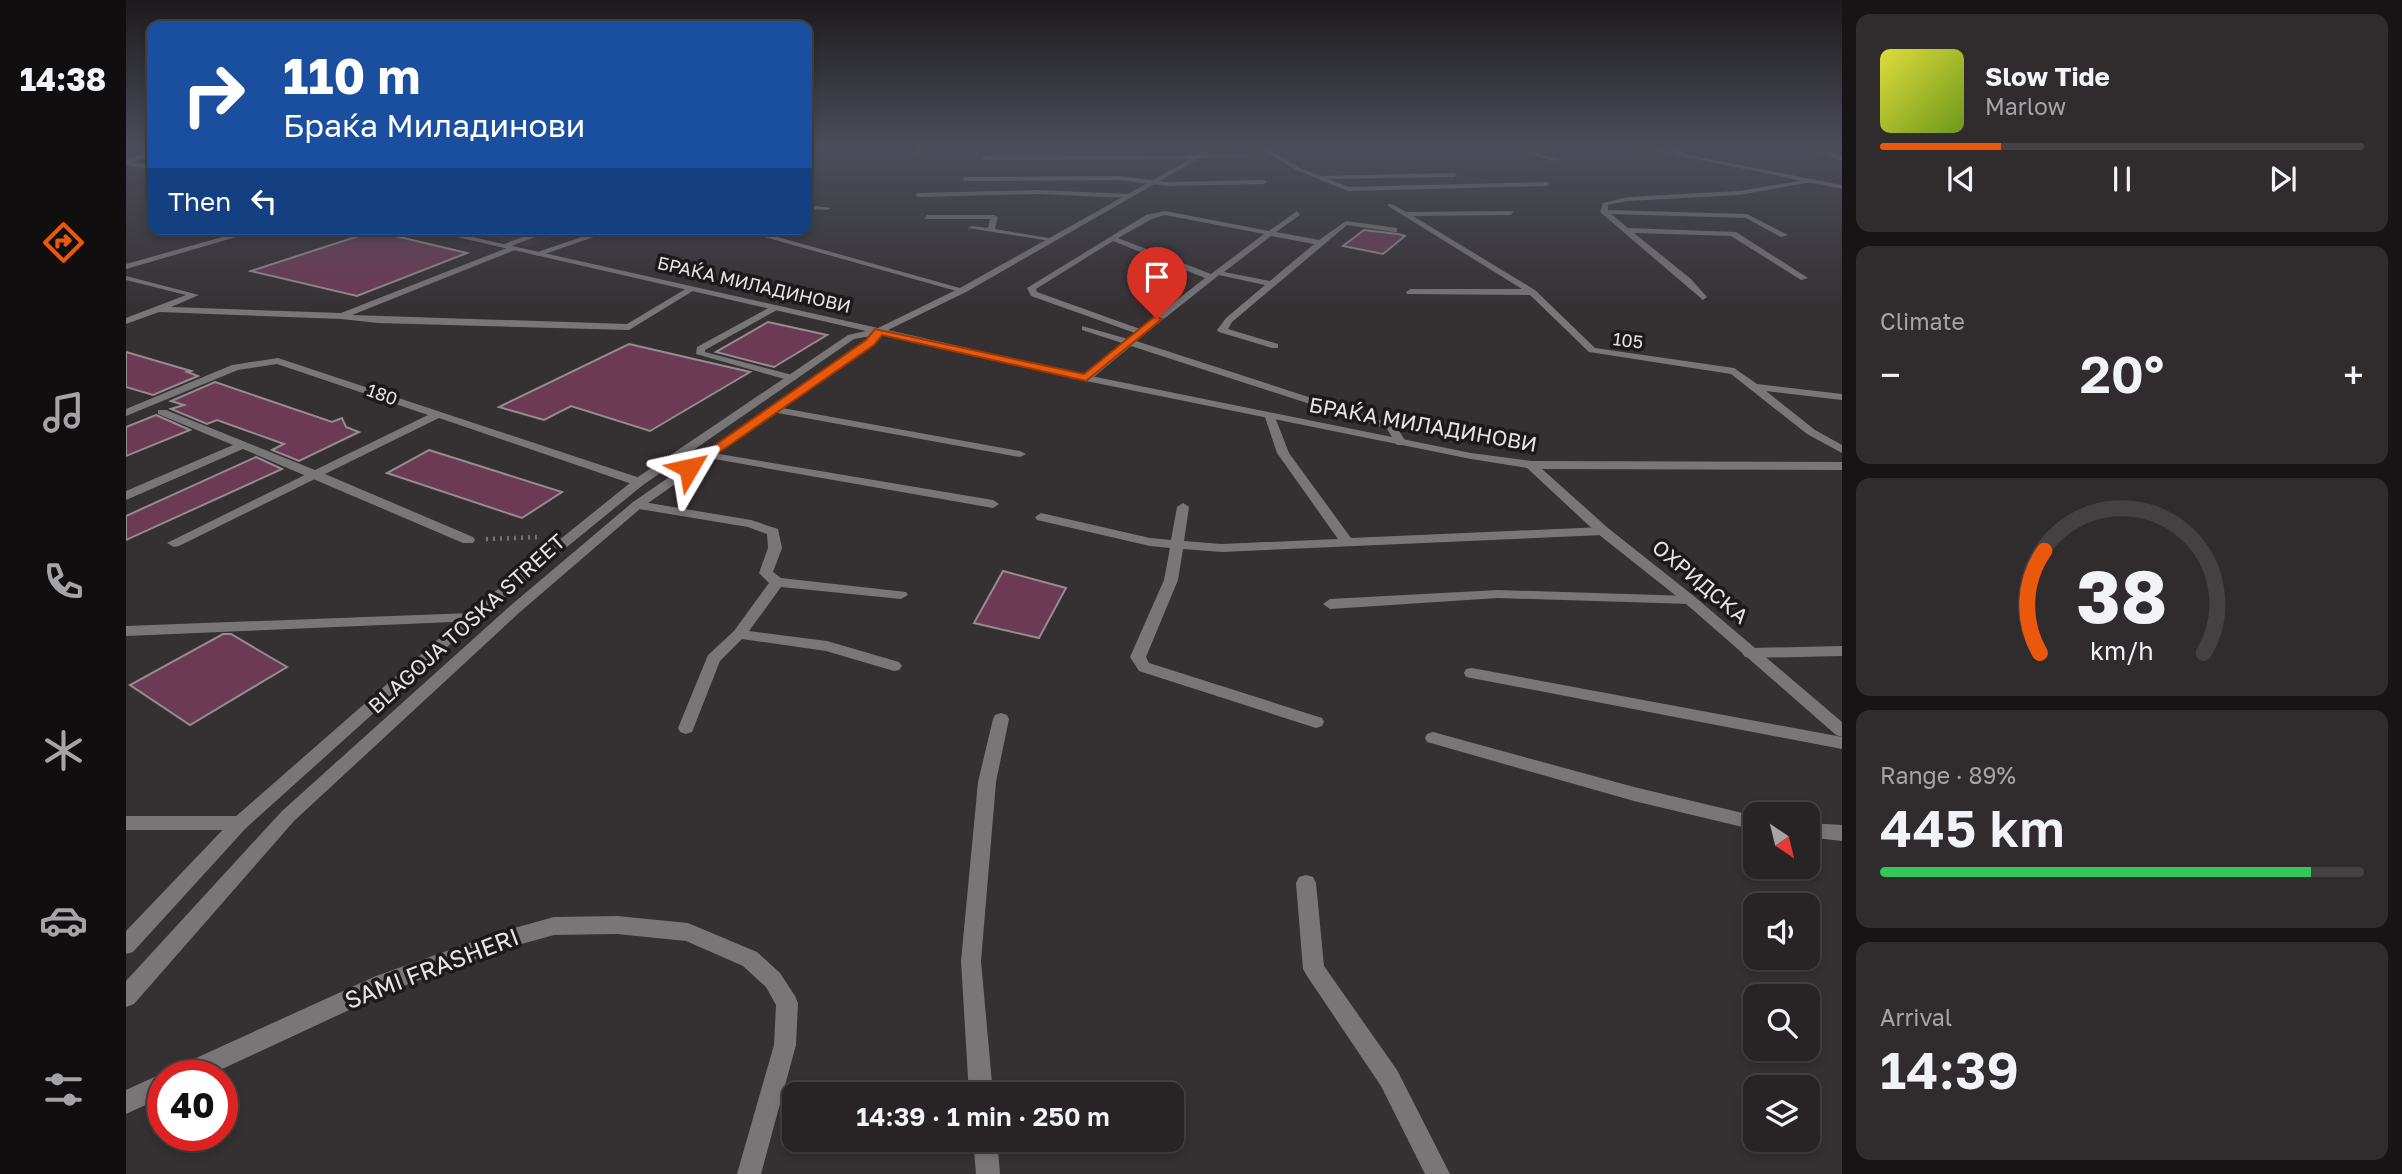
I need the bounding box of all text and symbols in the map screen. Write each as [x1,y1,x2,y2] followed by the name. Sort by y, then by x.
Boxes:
[283,46,420,105] text: 110 m
[168,49,259,140] icon: right
[20,60,106,98] text: 14:38
[1985,61,2110,92] text: Slow Tide
[1985,92,2066,120] text: Marlow
[283,106,585,144] text: Браќа Миладинови
[1942,160,1980,198] icon: previous
[2103,160,2141,198] icon: pause
[2264,160,2302,198] icon: next
[245,182,283,220] icon: left
[168,186,231,217] text: Then
[39,218,88,267] icon: directions
[1127,247,1187,319] pin
[655,251,853,317] street label: БРАЌА МИЛАДИНОВИ
[1138,258,1176,296] icon: arrive
[1880,307,1965,335] text: Climate
[1612,327,1645,353] street label: 105
[2080,342,2164,404] text: 20°
[1880,352,1901,397] text: −
[2343,352,2364,397] text: +
[364,378,401,410] street label: 180
[39,388,88,437] icon: music
[1307,391,1539,457] street label: БРАЌА МИЛАДИНОВИ
[652,431,726,505] position arrow
[362,528,570,719] street label: BLAGOJA TOSKA STREET
[1647,534,1754,629] street label: ОХРИДСКА
[2077,552,2168,639] text: 38
[39,557,88,606] icon: phone
[2090,635,2154,666] text: km/h
[39,726,88,775] icon: climate
[1880,761,2016,789] text: Range · 89%
[1880,796,2065,858] text: 445 km
[1743,802,1820,878] north arrow
[1743,802,1820,1152] map controls
[1743,893,1820,970] button: sound
[39,896,88,945] icon: car
[340,921,523,1014] street label: SAMI FRASHERI
[1743,984,1820,1061] button: search
[1880,1003,1952,1031] text: Arrival
[1880,1038,2019,1100] text: 14:39
[147,1060,238,1151] speed limit sign: 40
[39,1065,88,1114] icon: filters
[1743,1075,1820,1152] button: layers
[856,1101,1110,1132] text: 14:39 · 1 min · 250 m

